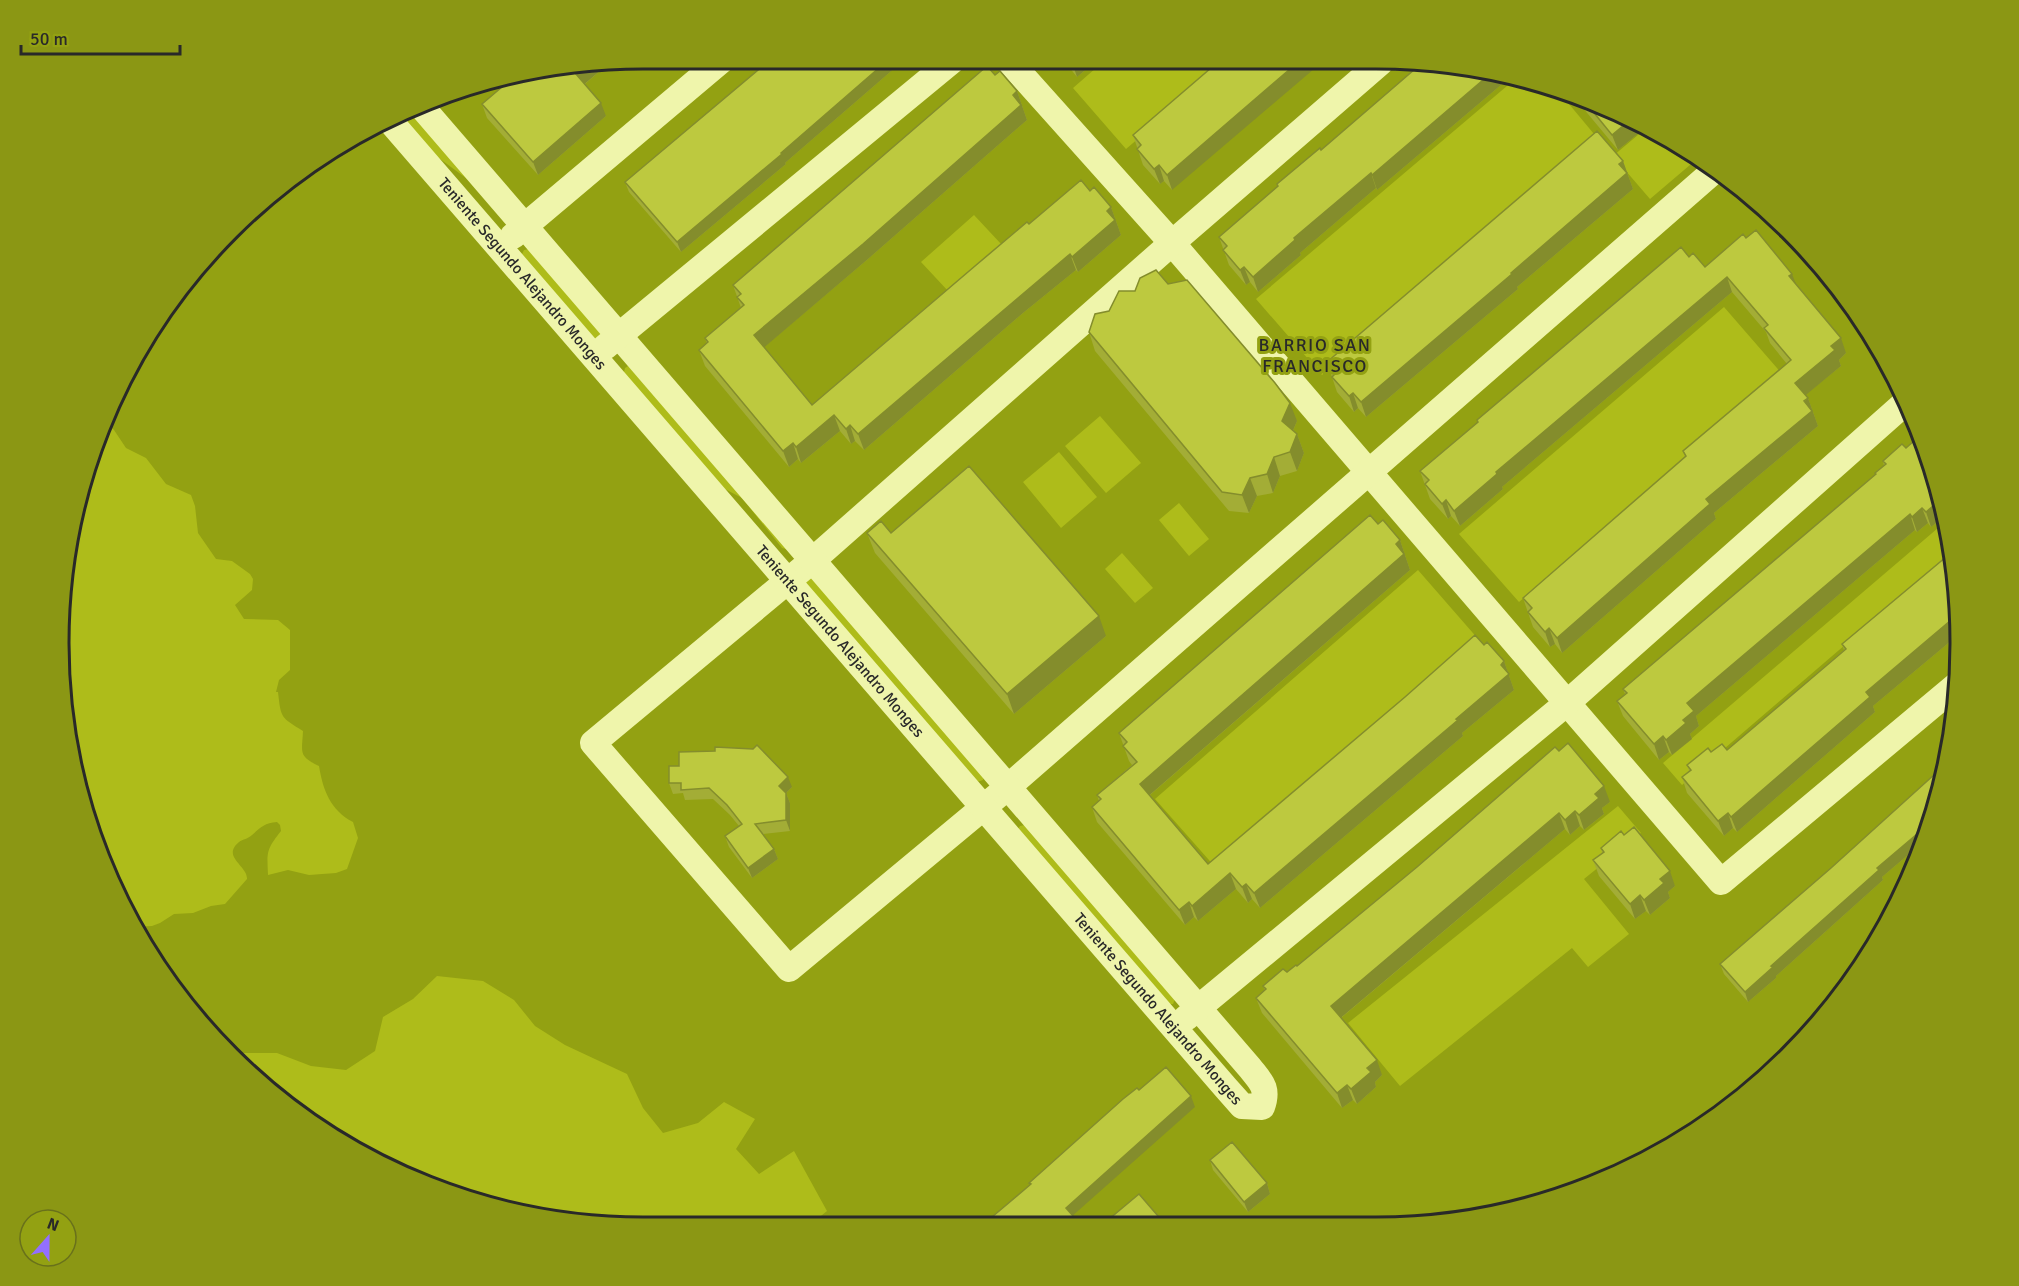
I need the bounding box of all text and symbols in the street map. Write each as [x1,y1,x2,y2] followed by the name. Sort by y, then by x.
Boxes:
[21,18,180,56] scale bar
[30,28,68,50] text: 50 m
[434,174,611,374] street label: Teniente Segundo Alejandro Monges
[1259,334,1371,377] district label: BARRIO SAN FRANCISCO
[751,541,928,742] street label: Teniente Segundo Alejandro Monges
[1069,909,1246,1109] street label: Teniente Segundo Alejandro Monges
[18,1208,78,1268] north arrow
[44,1214,62,1236] text: N

